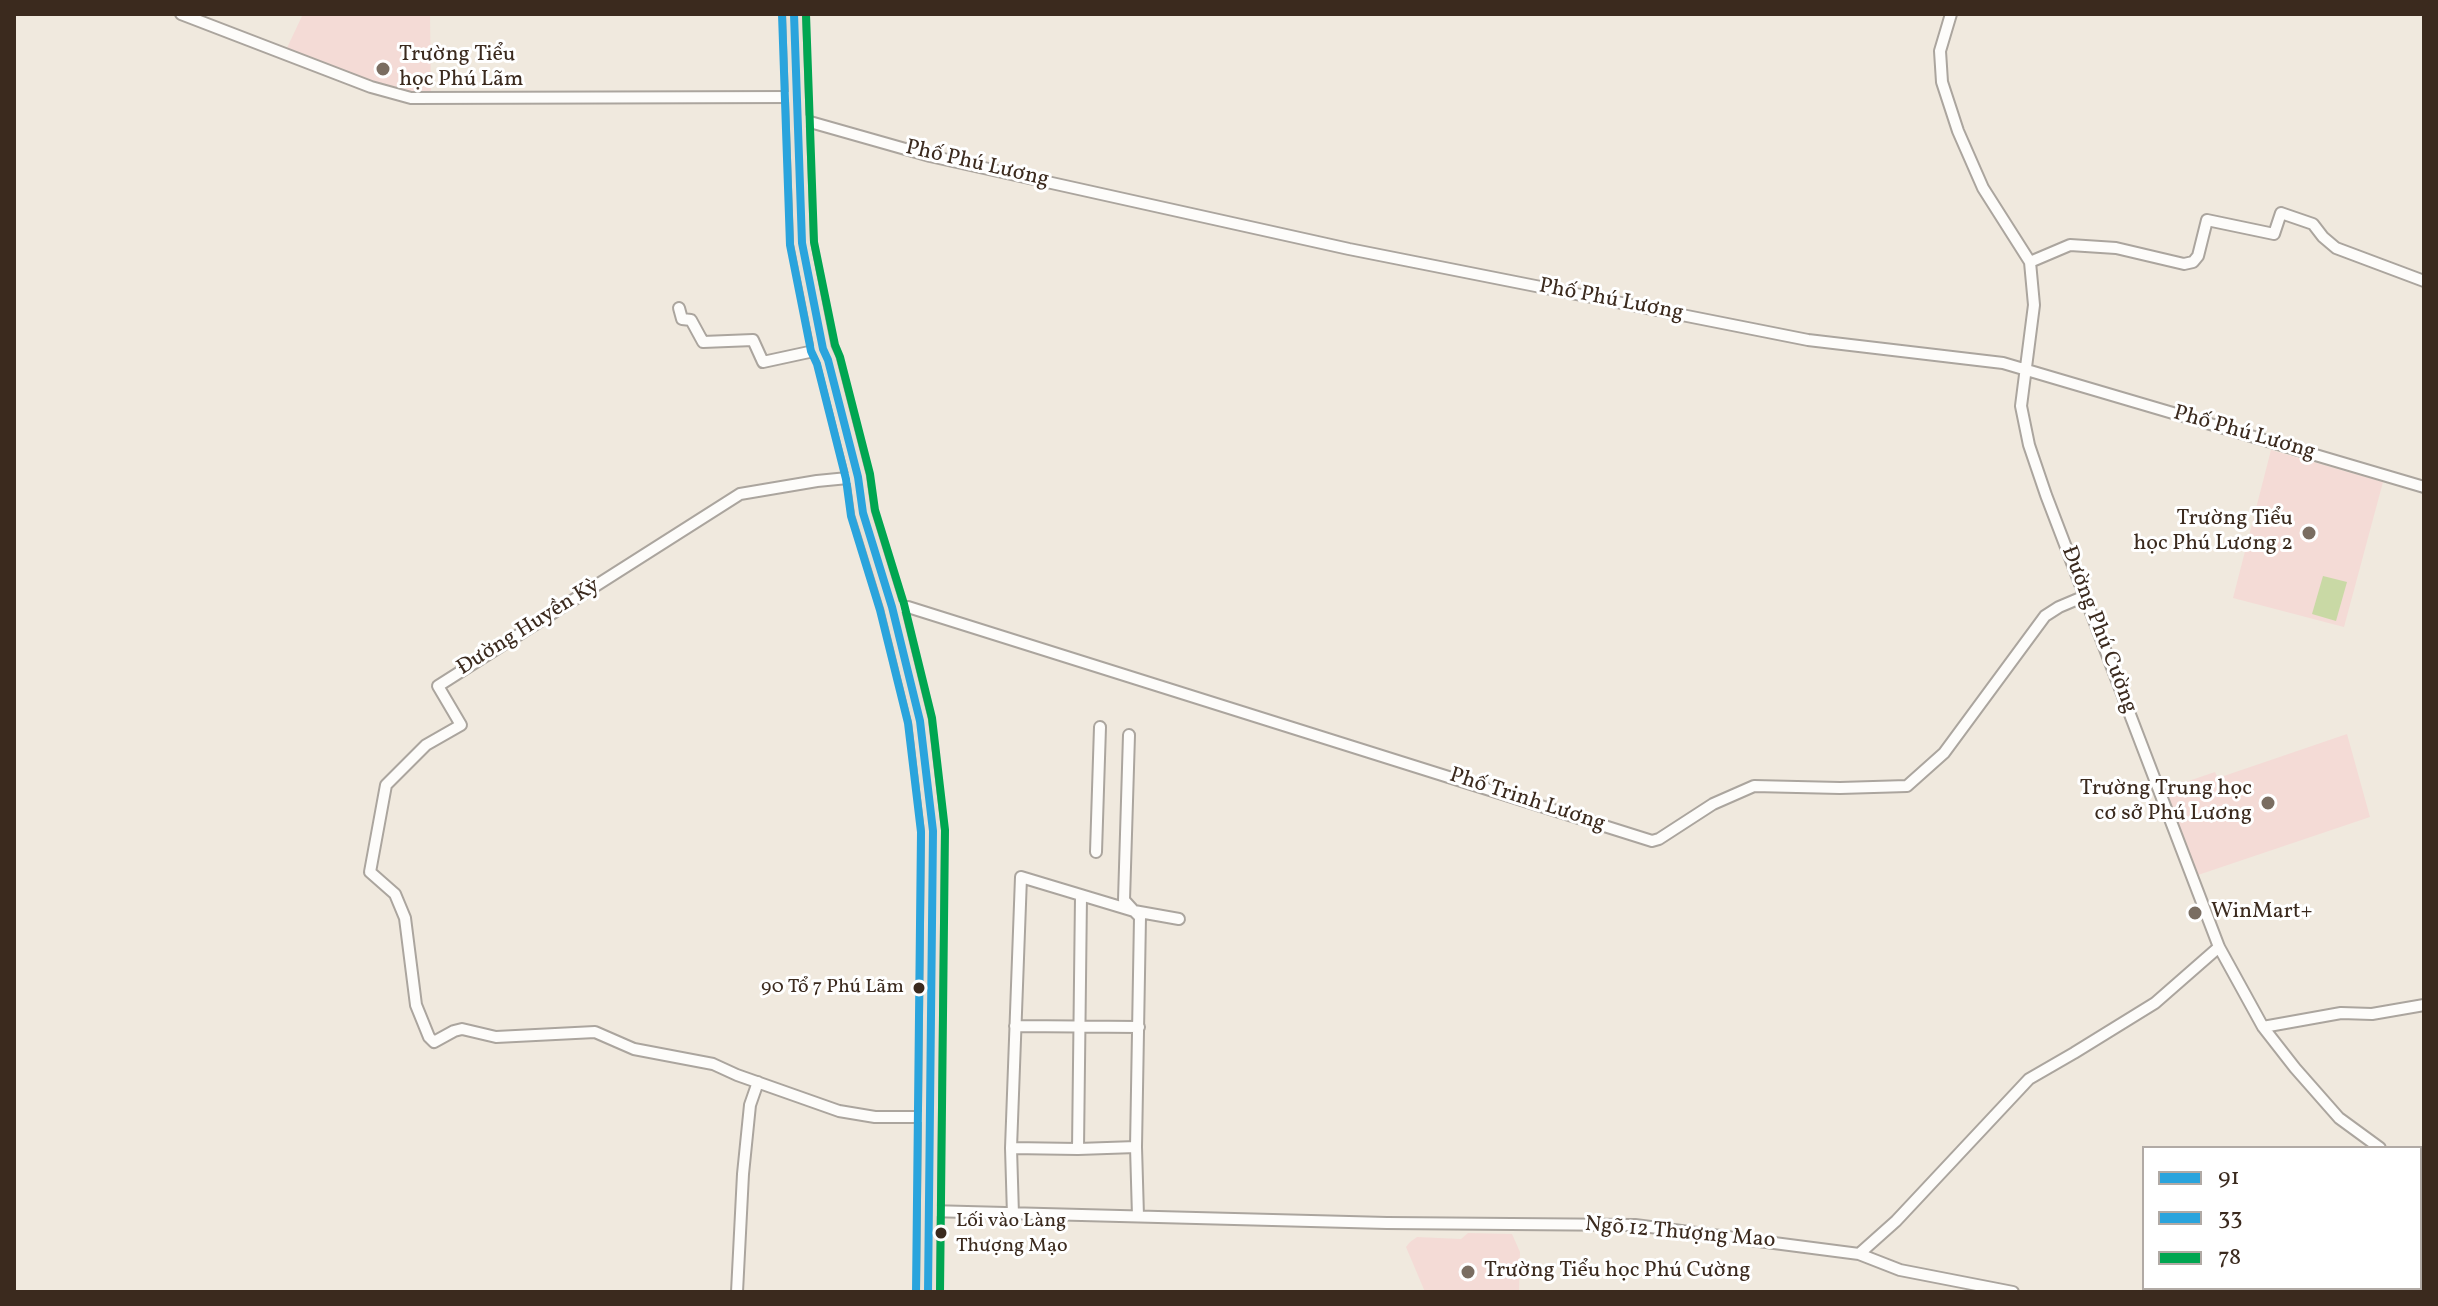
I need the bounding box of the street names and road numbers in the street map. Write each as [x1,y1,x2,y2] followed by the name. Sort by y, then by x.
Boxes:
[903,136,1051,194] street label: Phố Phú Lương
[1537,274,1685,328] street label: Phố Phú Lương
[2170,401,2318,467] street label: Phố Phú Lương
[2054,543,2142,717] street label: Đường Phú Cường
[453,574,605,682] street label: Đường Huyền Kỳ
[1446,763,1608,839] street label: Phố Trinh Lương
[1584,1213,1776,1255] street label: Ngõ 12 Thượng Mao

